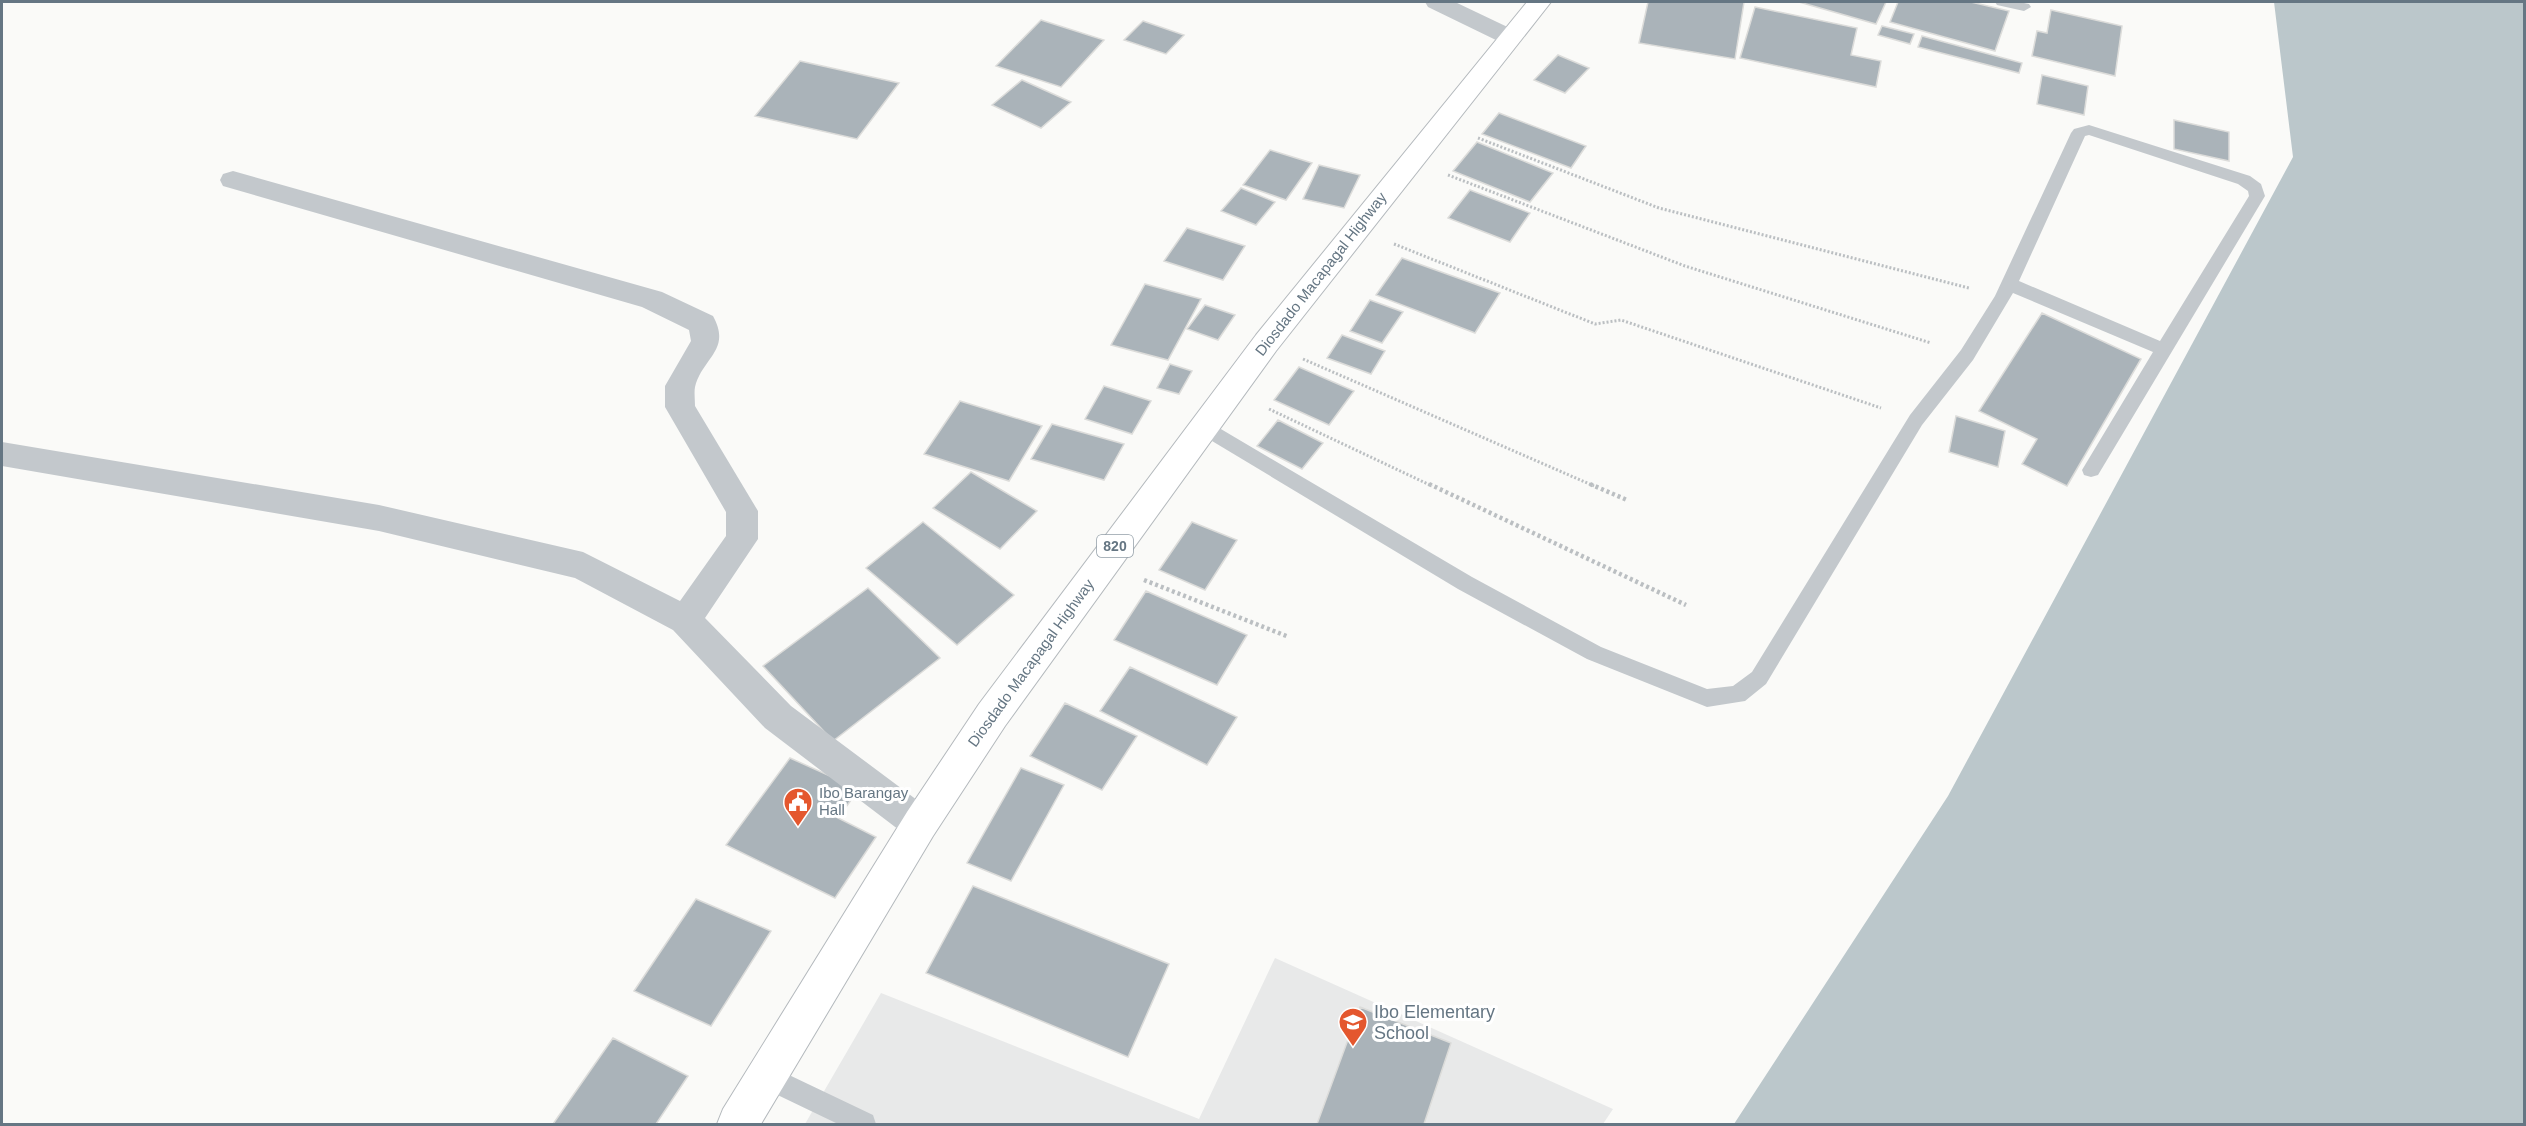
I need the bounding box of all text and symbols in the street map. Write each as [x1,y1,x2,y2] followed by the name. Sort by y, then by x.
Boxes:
[1252,188,1390,359] street label: Diosdado Macapagal Highway
[1097,535,1133,557] road number: 820
[964,575,1097,750] street label: Diosdado Macapagal Highway
[819,784,909,818] place label: Ibo Barangay Hall
[782,786,814,828] public building icon: Ibo Barangay Hall
[1374,1002,1495,1043] place label: Ibo Elementary School
[1337,1006,1369,1048] school or university icon: Ibo Elementary School

